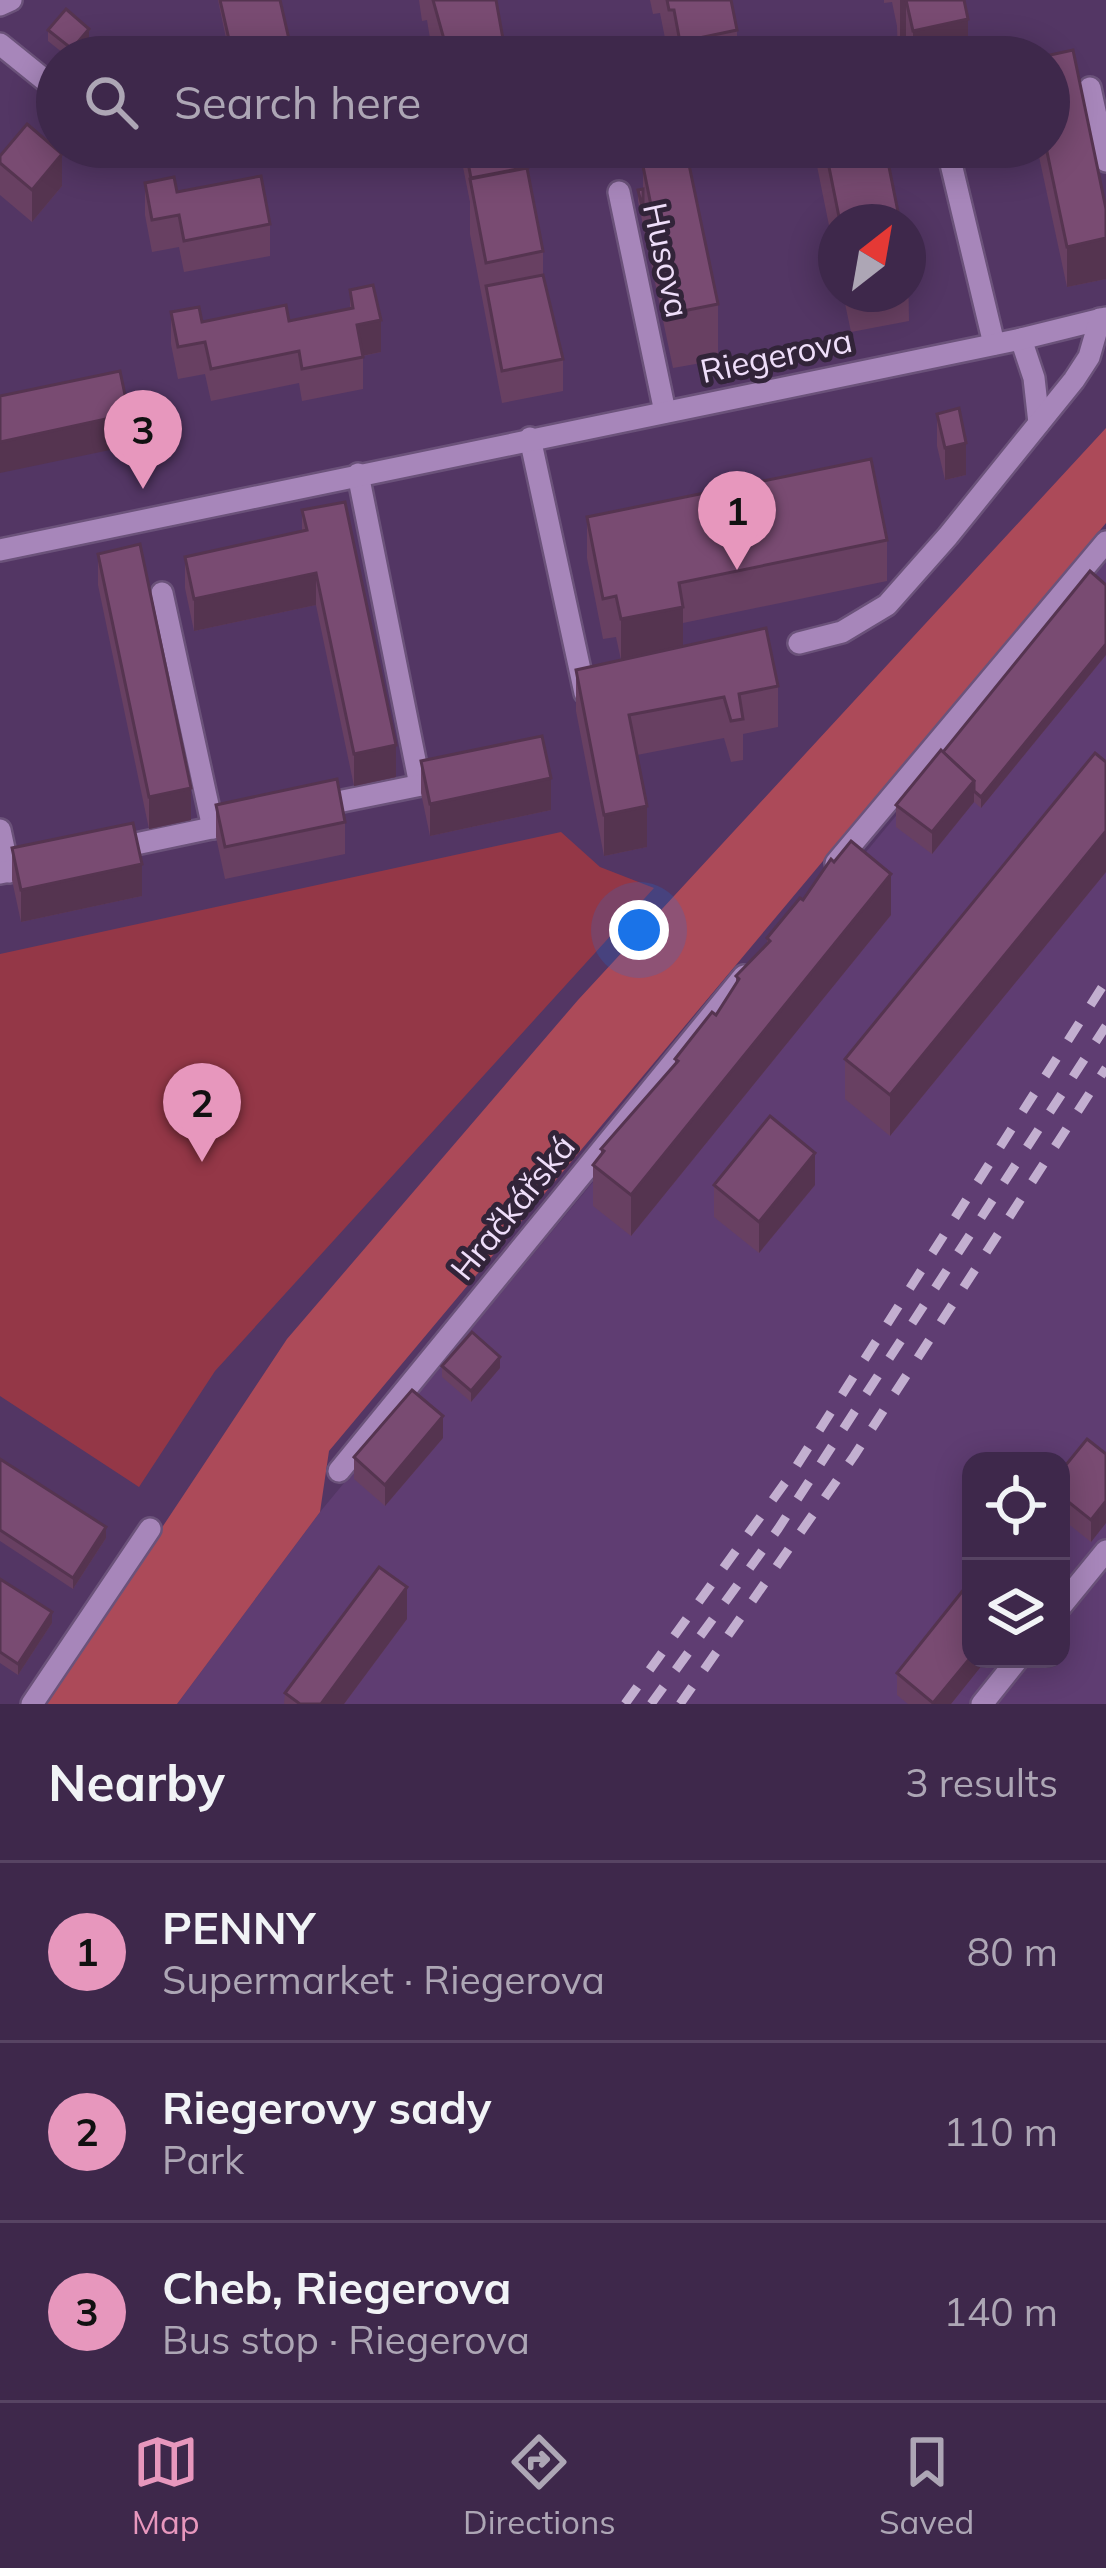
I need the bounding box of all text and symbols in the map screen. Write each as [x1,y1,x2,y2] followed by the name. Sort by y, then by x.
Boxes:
[36,36,1070,168] search box
[78,69,144,135] icon: search
[174,74,421,130] text: Search here
[635,199,699,321] street label: Husova
[818,204,926,312] north arrow
[696,319,856,391] street label: Riegerova
[104,390,182,489] pin: 3
[698,471,776,570] pin: 1
[609,900,669,960] your location
[163,1063,241,1162] pin: 2
[441,1126,583,1288] street label: Hračkářská
[962,1452,1070,1668] map controls
[962,1452,1070,1560] button: locate
[962,1560,1070,1668] button: layers
[48,1750,225,1814] text: Nearby
[905,1758,1058,1807] text: 3 results
[162,1899,315,1955] text: PENNY
[75,1927,99,1976] text: 1
[967,1927,1058,1976] text: 80 m
[162,1955,605,2004] text: Supermarket · Riegerova
[162,2079,491,2135] text: Riegerovy sady
[75,2107,99,2156] text: 2
[943,2107,1058,2156] text: 110 m
[162,2135,244,2184] text: Park
[162,2259,511,2315] text: Cheb, Riegerova
[75,2287,99,2336] text: 3
[943,2287,1058,2336] text: 140 m
[162,2315,530,2364] text: Bus stop · Riegerova
[132,2429,200,2542] tab: Map
[463,2429,616,2542] tab: Directions
[879,2429,974,2542] tab: Saved

